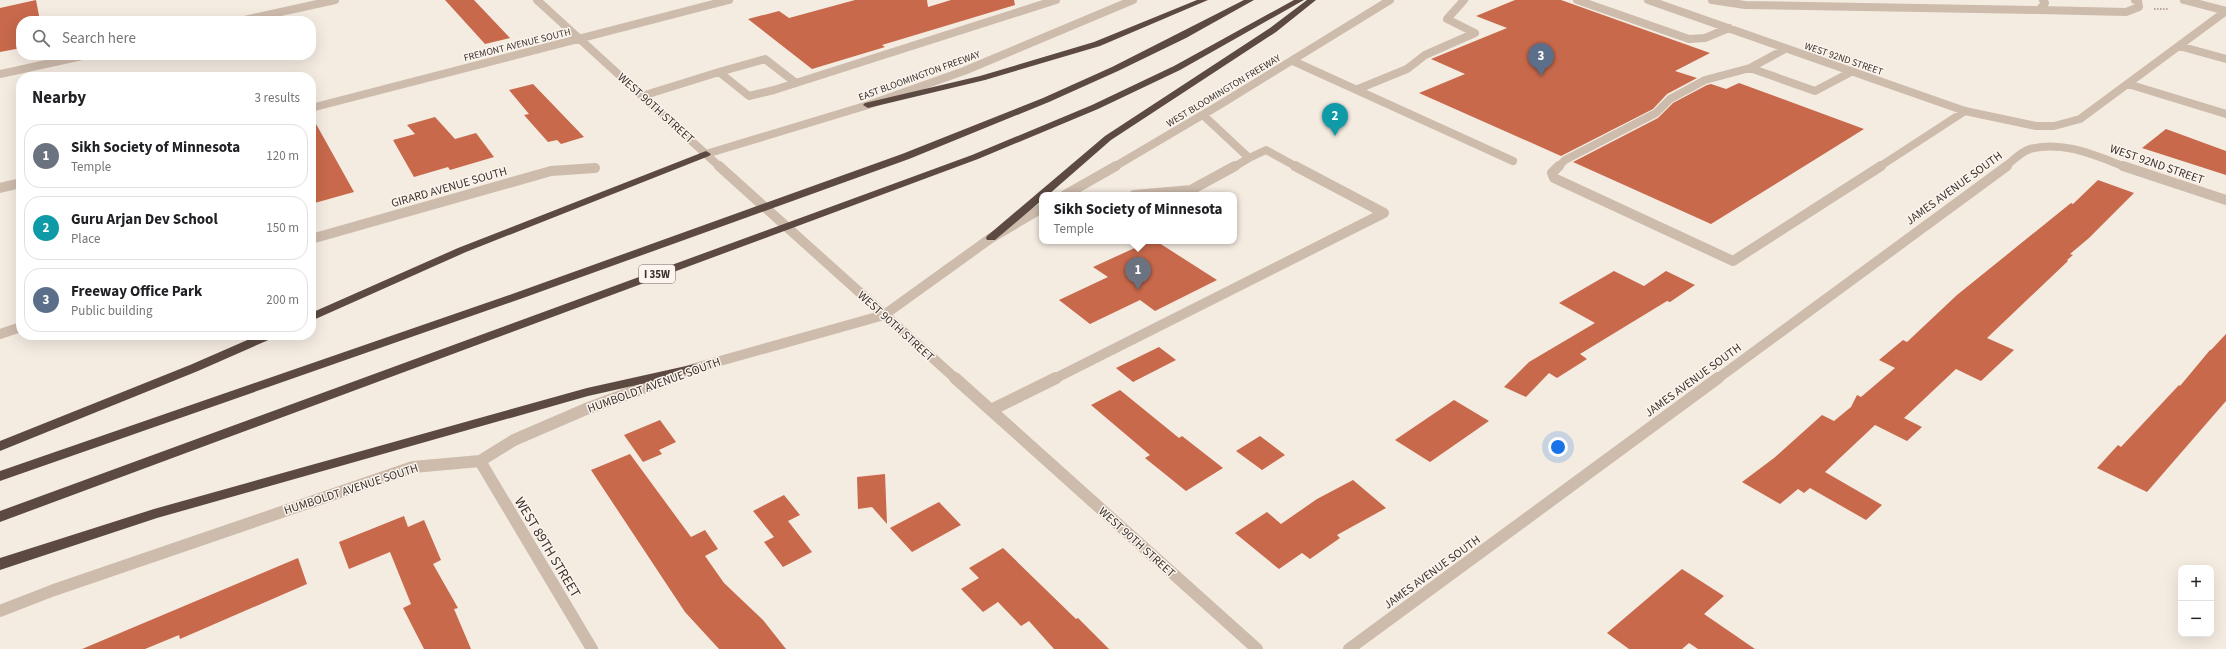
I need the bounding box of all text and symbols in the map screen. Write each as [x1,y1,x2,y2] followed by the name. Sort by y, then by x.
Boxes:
[16,16,316,60] search box
[462,25,572,65] street label: FREMONT AVENUE SOUTH
[30,27,52,49] icon: search
[62,28,136,49] text: Search here
[1802,39,1885,79] street label: WEST 92ND STREET
[1528,43,1554,76] pin: 3
[857,47,982,105] street label: EAST BLOOMINGTON FREEWAY
[1164,51,1283,131] street label: WEST BLOOMINGTON FREEWAY
[614,69,698,148] street label: WEST 90TH STREET
[32,86,86,110] text: Nearby
[255,89,300,107] text: 3 results
[1322,103,1348,136] pin: 2
[71,137,240,158] text: Sikh Society of Minnesota
[2107,140,2207,189] street label: WEST 92ND STREET
[43,147,49,165] text: 1
[266,147,299,165] text: 120 m
[1903,148,2006,229] street label: JAMES AVENUE SOUTH
[71,158,111,176] text: Temple
[389,163,509,212] street label: GIRARD AVENUE SOUTH
[1039,192,1237,244] popup
[1053,199,1223,220] text: Sikh Society of Minnesota
[71,209,218,230] text: Guru Arjan Dev School
[43,219,49,237] text: 2
[266,219,299,237] text: 150 m
[1053,220,1094,238] text: Temple
[71,230,100,248] text: Place
[1125,257,1151,290] pin: 1
[639,265,675,283] road number: I 35W
[71,281,202,302] text: Freeway Office Park
[854,287,938,366] street label: WEST 90TH STREET
[43,291,49,309] text: 3
[266,291,299,309] text: 200 m
[71,302,153,320] text: Public building
[1642,340,1745,421] street label: JAMES AVENUE SOUTH
[585,353,723,417] street label: HUMBOLDT AVENUE SOUTH
[1548,437,1568,457] your location
[282,460,421,519] street label: HUMBOLDT AVENUE SOUTH
[509,493,585,602] street label: WEST 89TH STREET
[1095,503,1179,582] street label: WEST 90TH STREET
[1381,532,1484,613] street label: JAMES AVENUE SOUTH
[2178,565,2214,637] map controls
[2178,565,2214,601] button: +
[2178,601,2214,637] button: −

